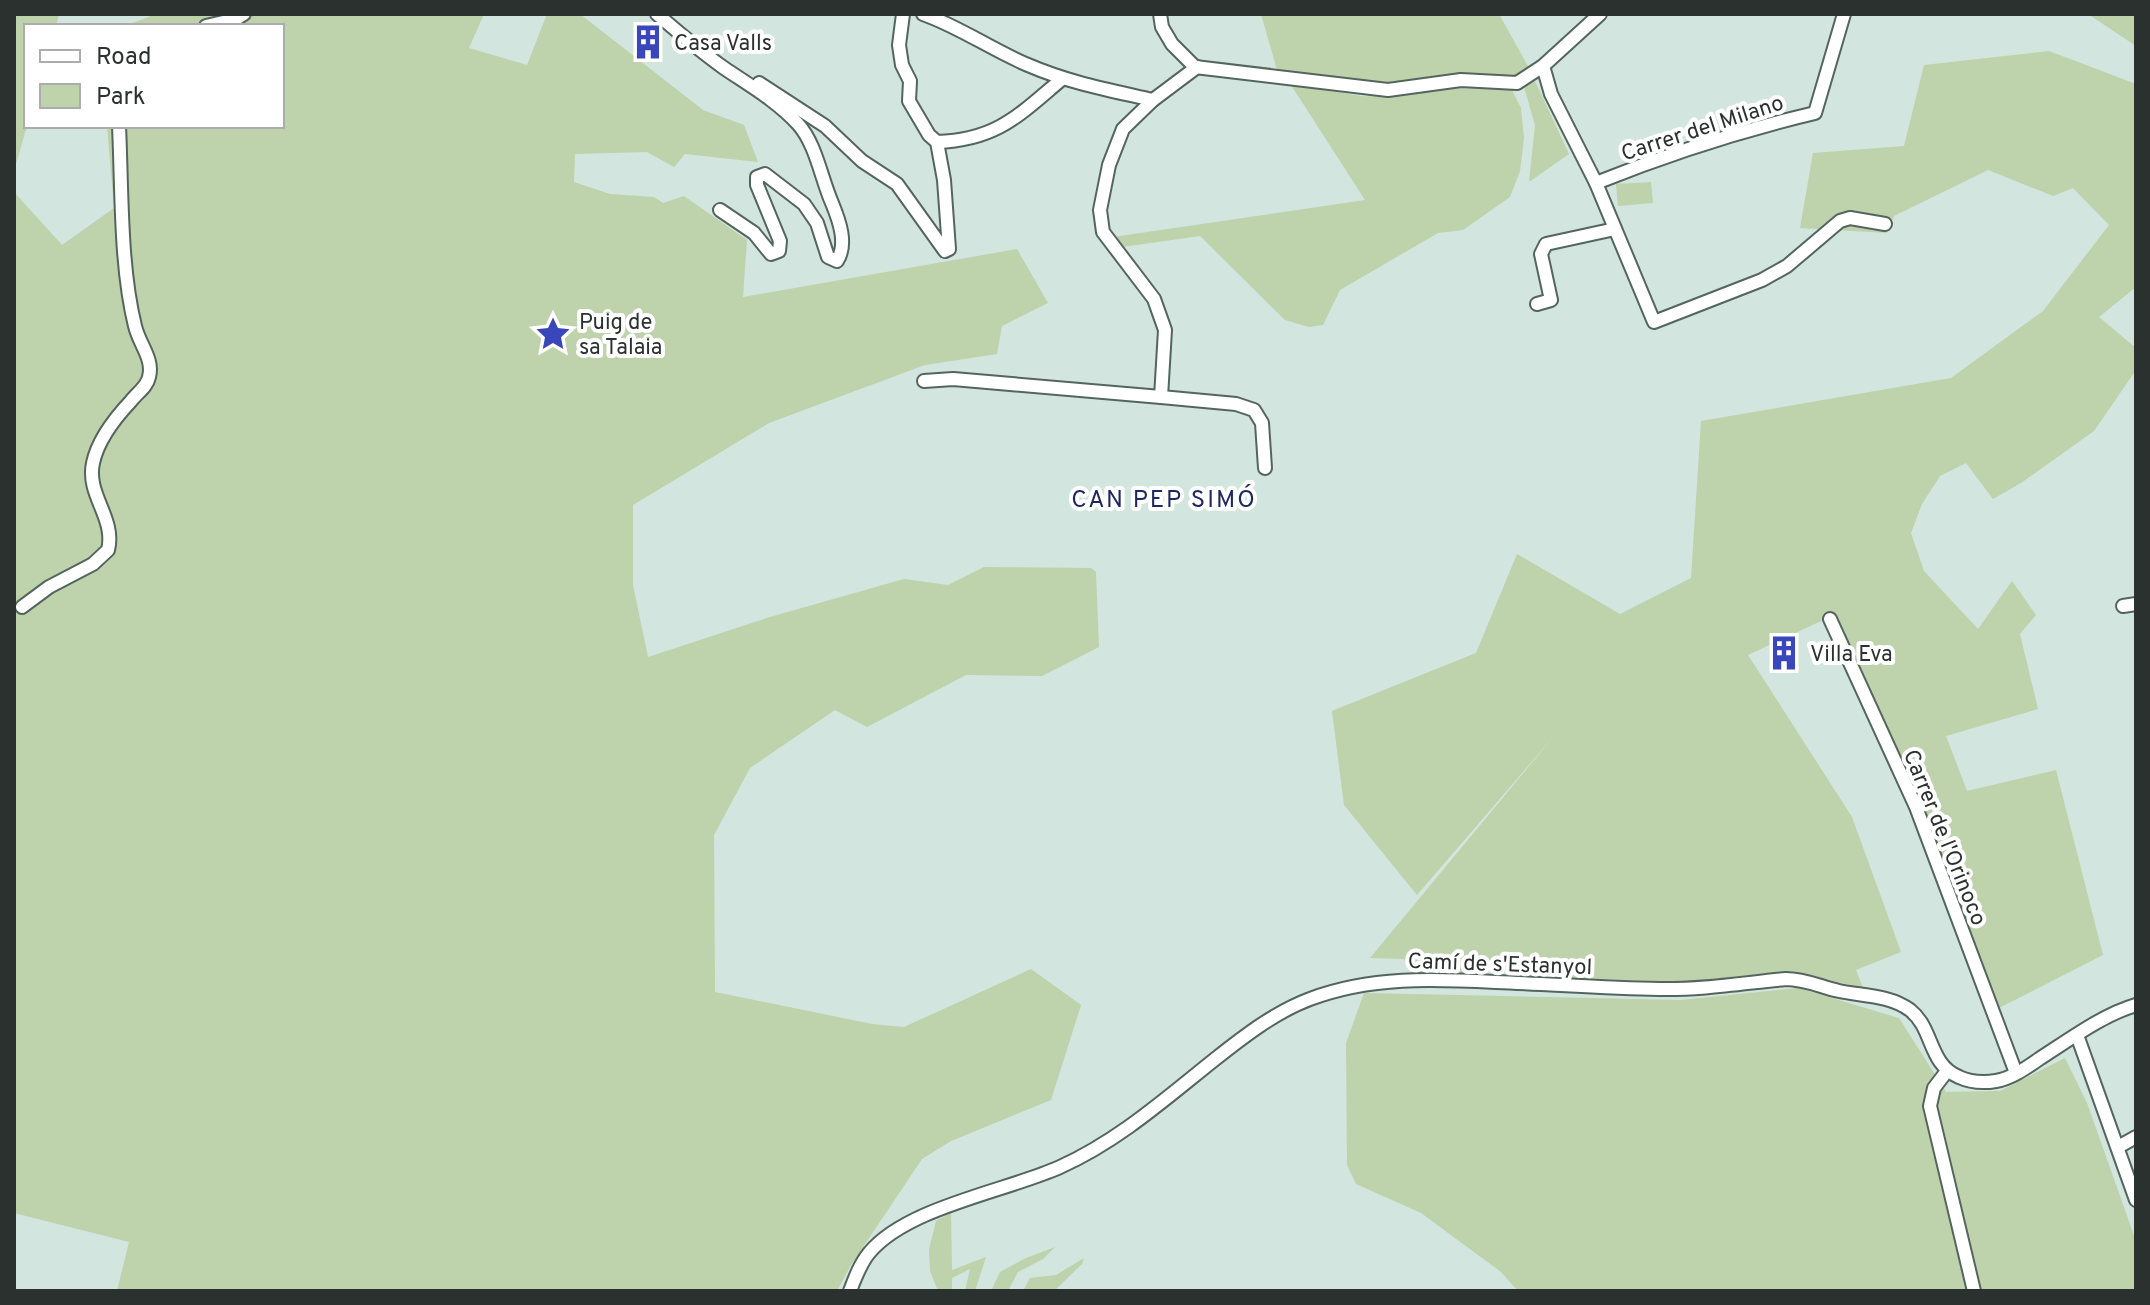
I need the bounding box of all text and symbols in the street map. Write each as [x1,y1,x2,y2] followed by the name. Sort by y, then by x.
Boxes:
[629,23,667,61] building icon: Casa Valls
[24,24,284,128] legend
[674,31,772,58] place label: Casa Valls
[96,43,152,73] text: Road
[96,83,146,113] text: Park
[1618,90,1787,168] street label: Carrer del Milano
[579,310,662,362] place label: Puig de sa Talaia
[534,315,572,353] place icon: Puig de sa Talaia
[1071,484,1257,516] district label: CAN PEP SIMÓ
[1765,634,1803,672] building icon: Villa Eva
[1810,642,1893,669] place label: Villa Eva
[1896,746,1991,930] street label: Carrer de l'Orinoco
[1407,949,1593,982] street label: Camí de s'Estanyol

